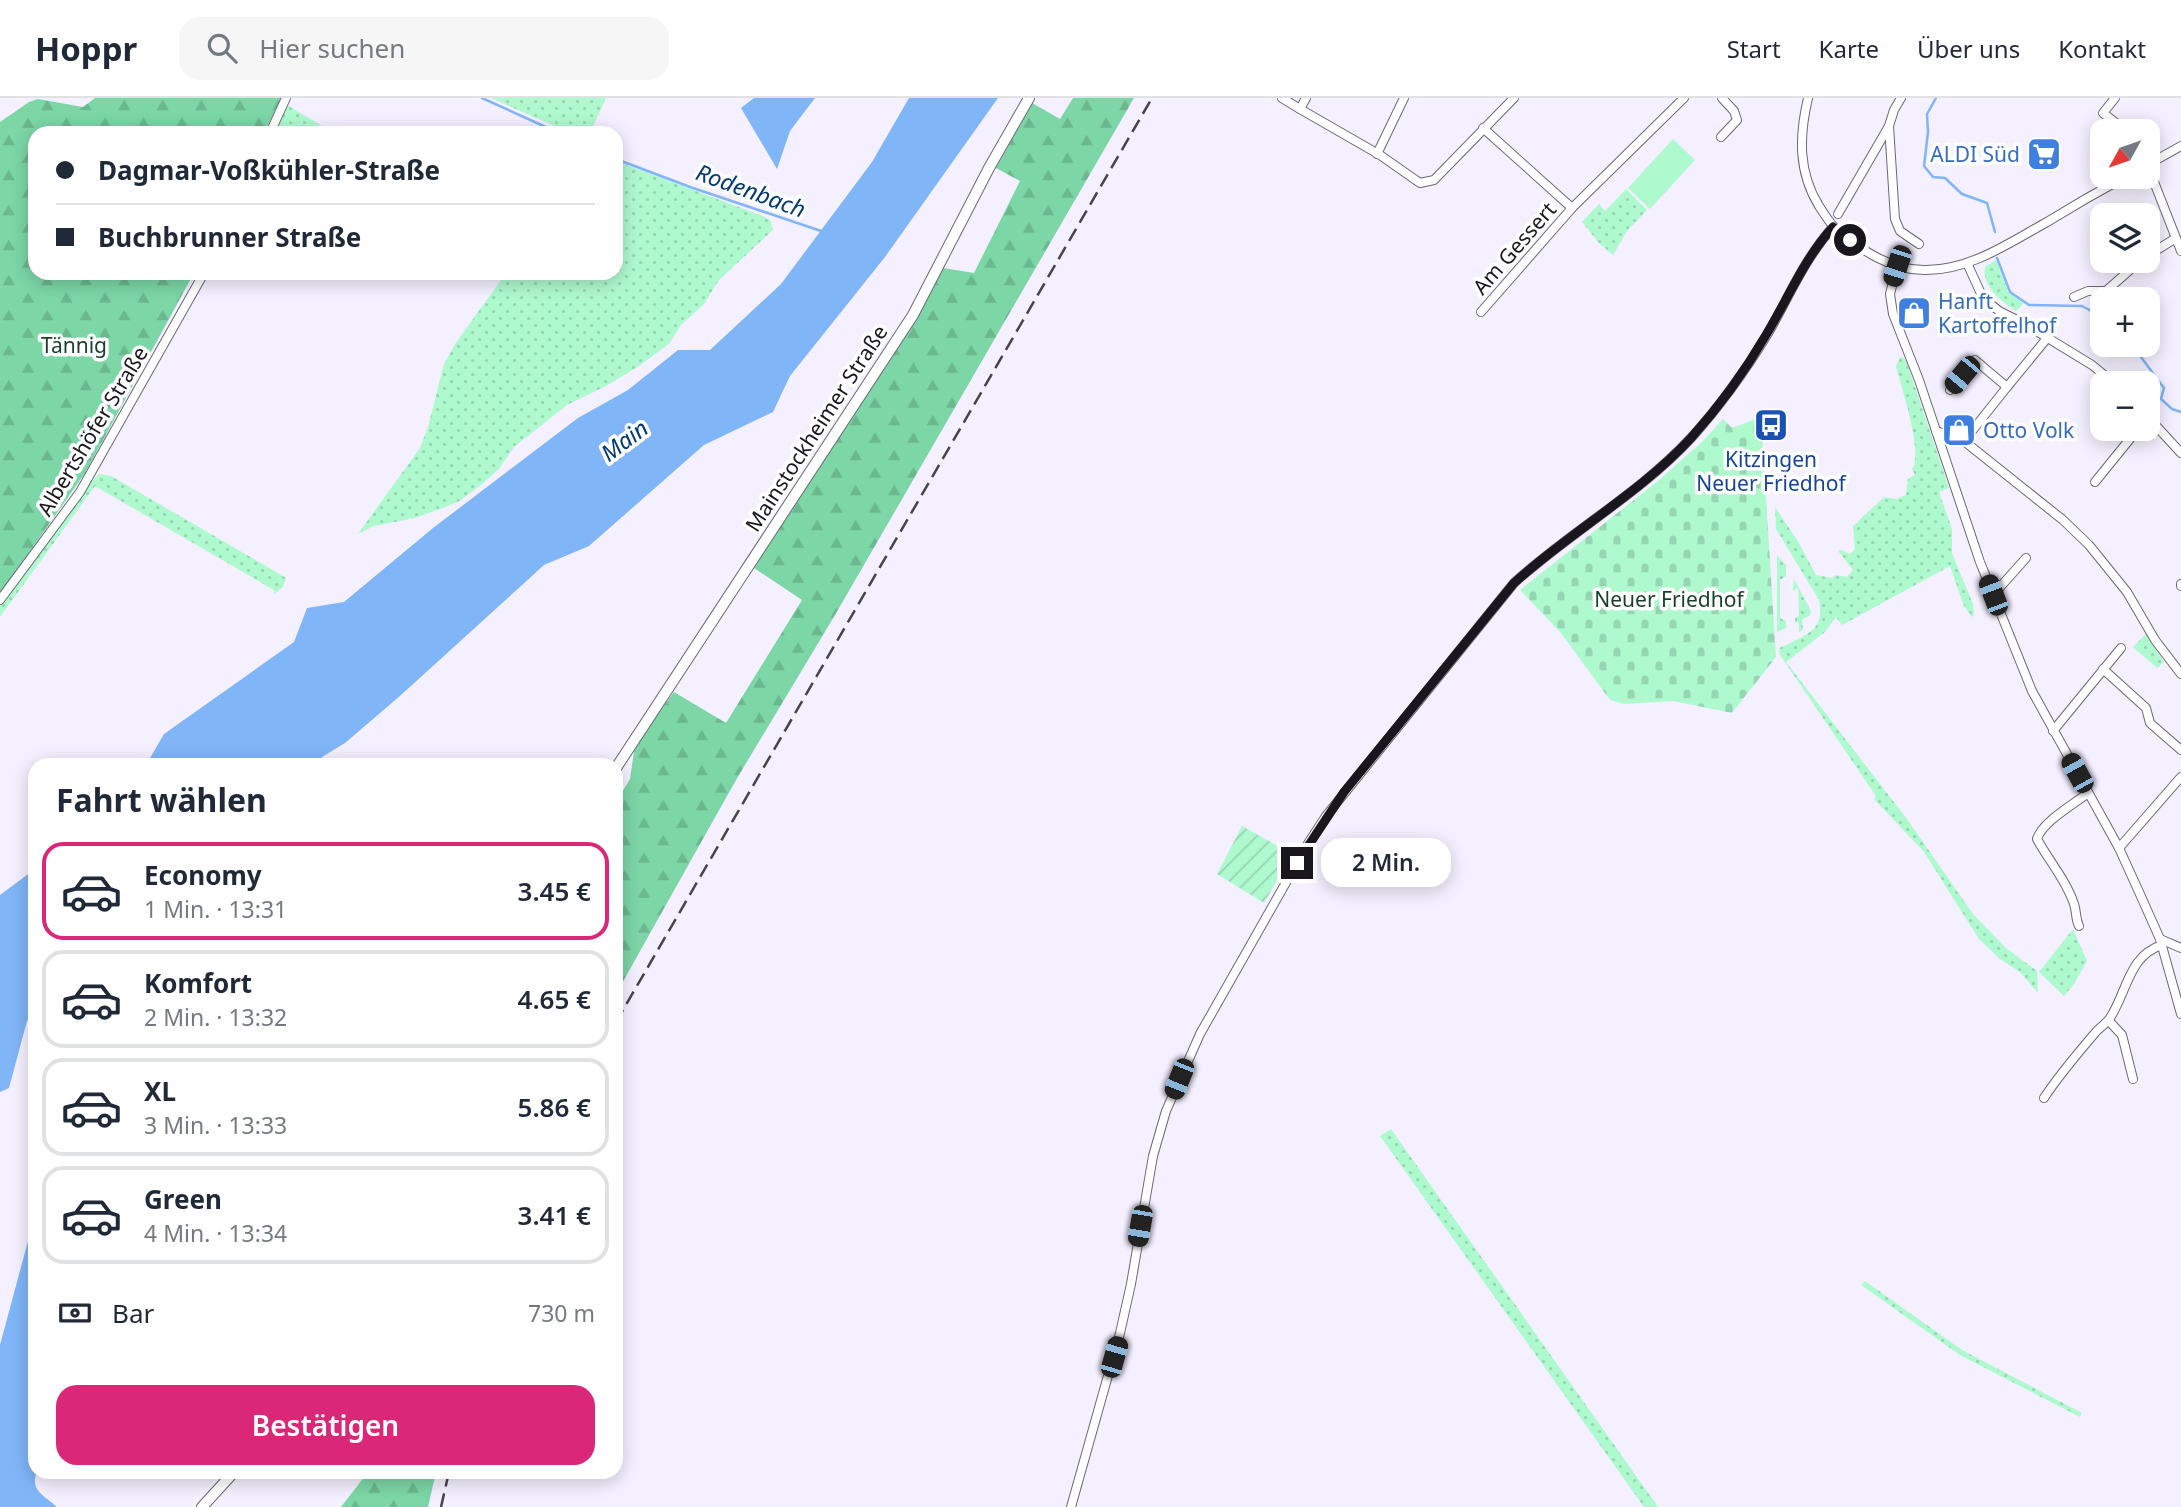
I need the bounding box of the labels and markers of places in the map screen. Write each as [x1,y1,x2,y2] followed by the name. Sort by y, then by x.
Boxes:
[2025,135,2063,173] supermarket icon: ALDI Süd
[1930,140,2020,168] place label: ALDI Süd
[1938,287,2058,339] place label: Hanft Kartoffelhof
[1895,294,1933,332] shop icon: Hanft Kartoffelhof
[1752,406,1790,444] bus stop icon: Kitzingen Neuer Friedhof
[1940,411,1978,449] shop icon: Otto Volk
[1983,416,2075,444] place label: Otto Volk
[1696,445,1847,497] place label: Kitzingen Neuer Friedhof

